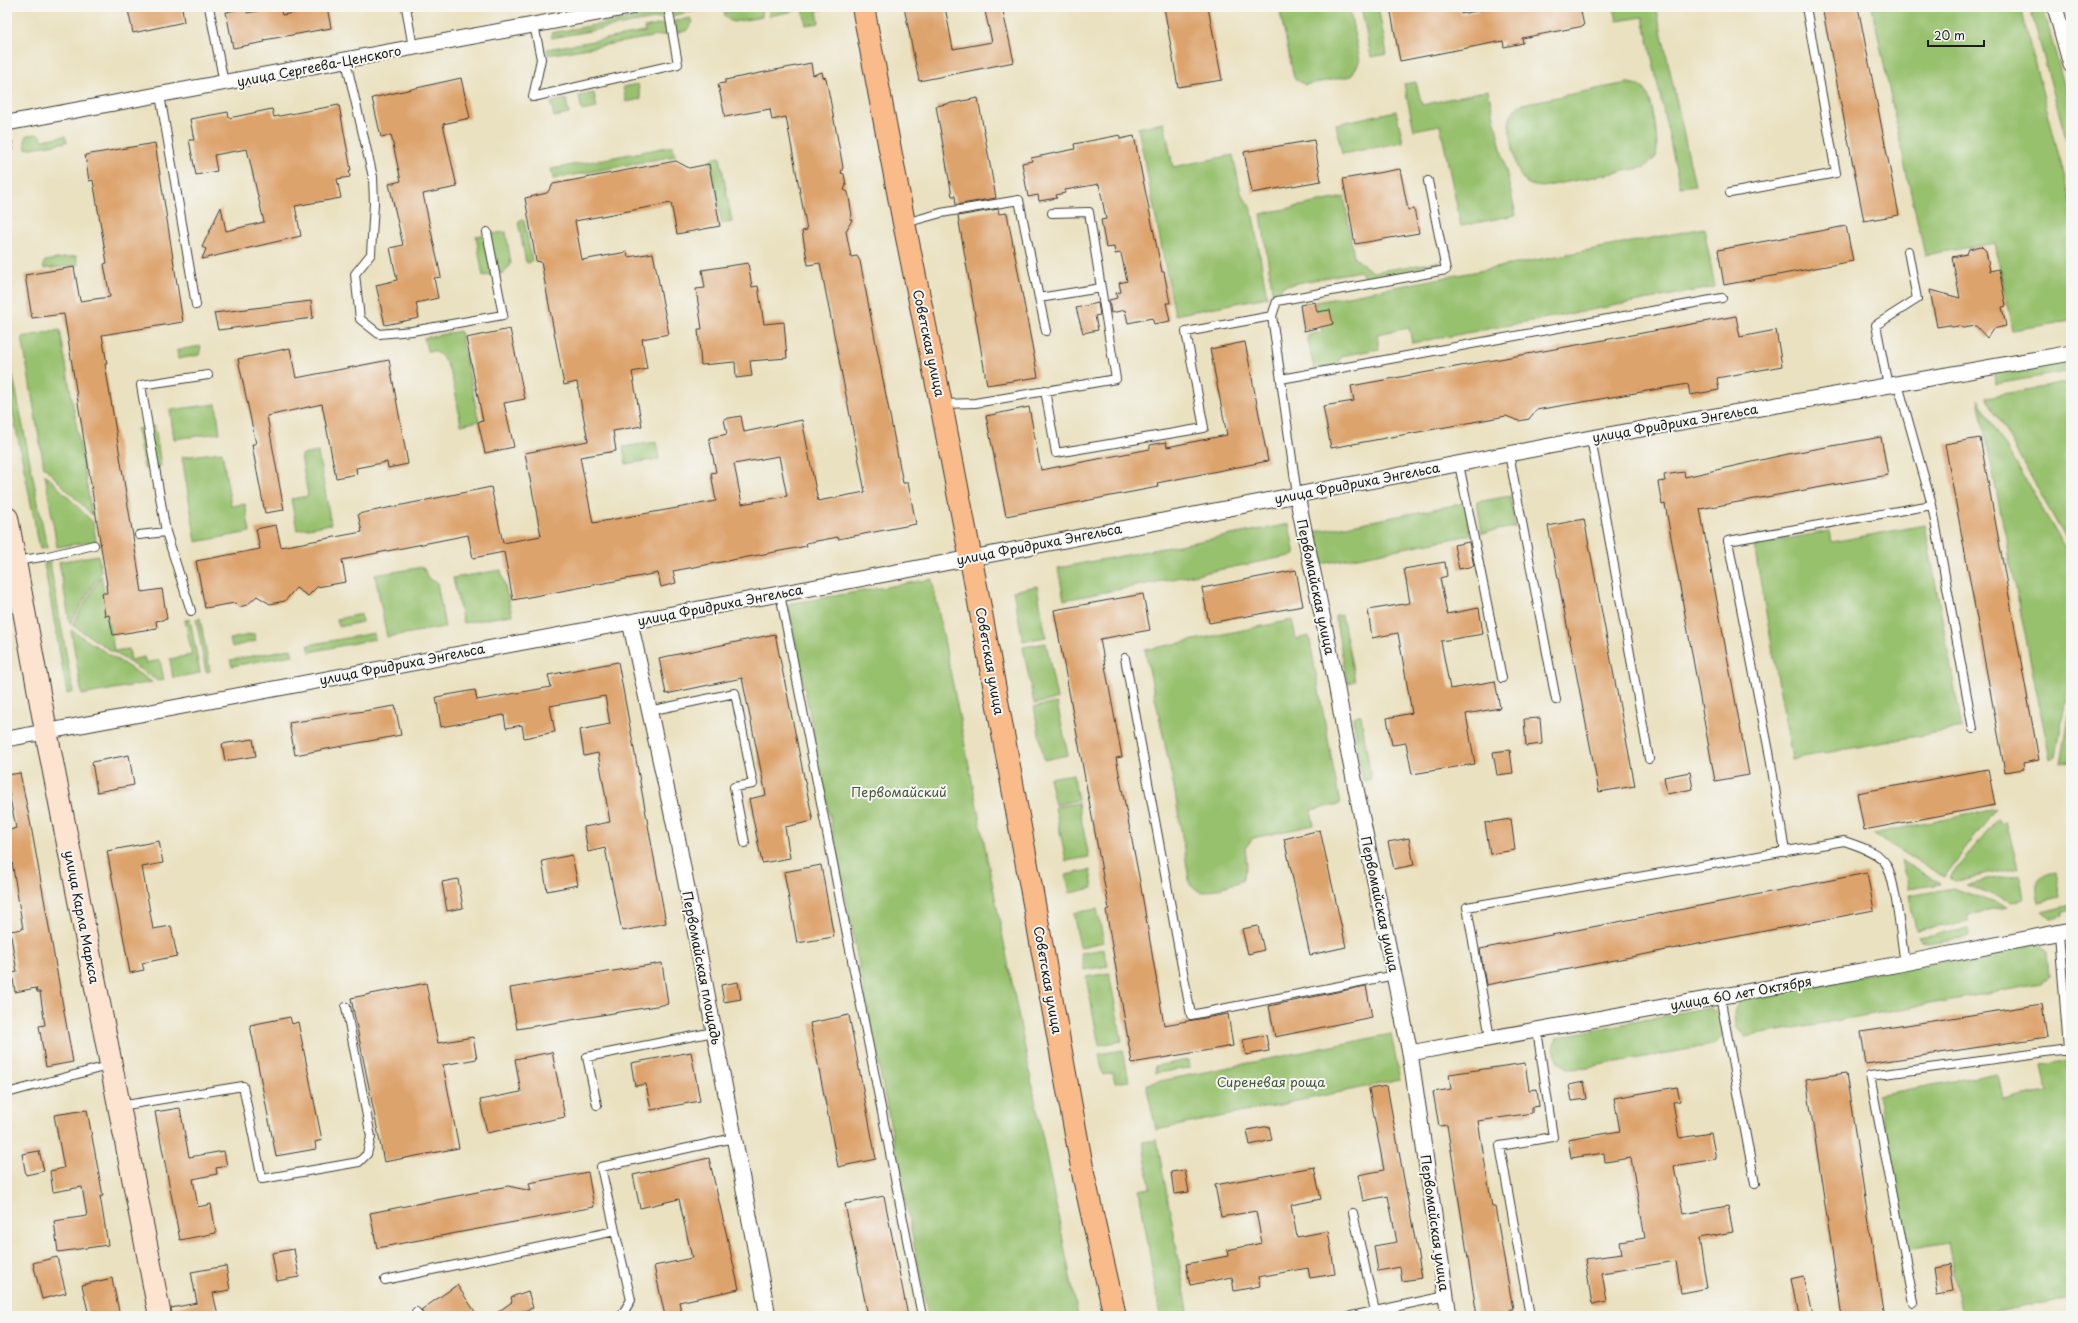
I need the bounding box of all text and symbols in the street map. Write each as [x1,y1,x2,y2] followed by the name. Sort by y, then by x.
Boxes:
[1928,22,1984,48] scale bar
[1934,26,1965,44] text: 20 m
[235,40,403,91] street label: улица Сергеева-Ценского
[909,288,950,399] street label: Советская улица
[1591,398,1760,446] street label: улица Фридриха Энгельса
[1273,457,1442,508] street label: улица Фридриха Энгельса
[1293,517,1340,657] street label: Первомайская улица
[955,518,1124,569] street label: улица Фридриха Энгельса
[636,579,805,630] street label: улица Фридриха Энгельса
[972,606,1009,717] street label: Советская улица
[318,638,487,689] street label: улица Фридриха Энгельса
[851,782,947,801] park label: Первомайский
[1357,834,1404,974] street label: Первомайская улица
[60,849,105,986] street label: улица Карла Маркса
[678,889,727,1047] street label: Первомайская площадь
[1030,925,1067,1036] street label: Советская улица
[1669,971,1813,1014] street label: улица 60 лет Октября
[1217,1072,1326,1091] park label: Сиреневая роща
[1416,1153,1455,1293] street label: Первомайская улица

